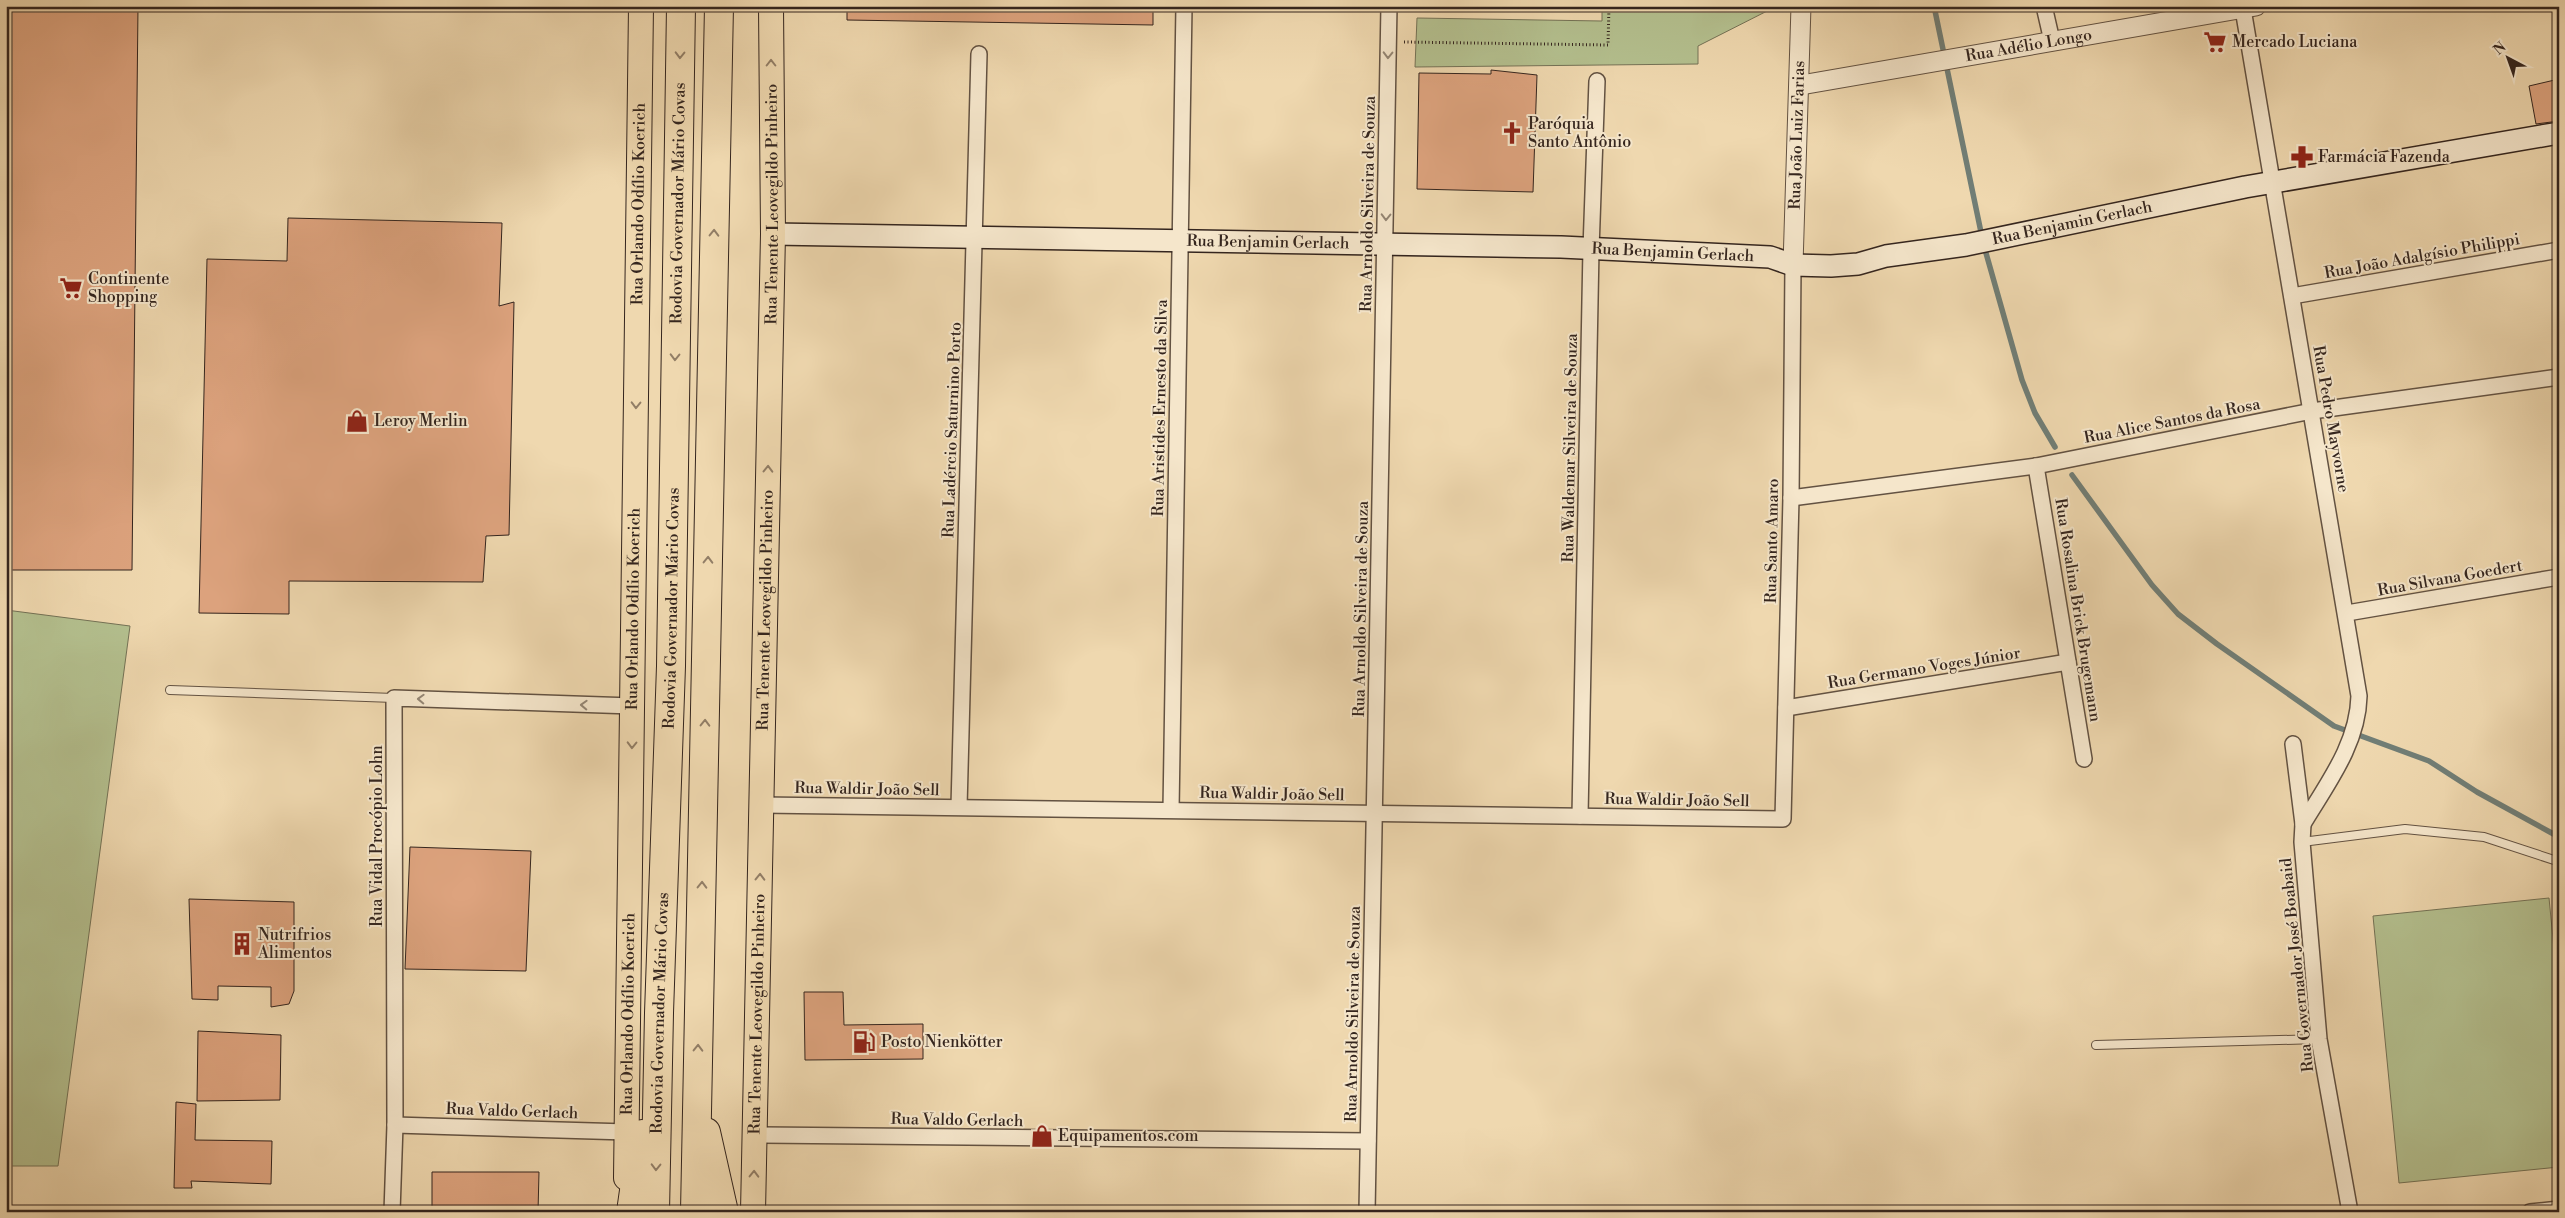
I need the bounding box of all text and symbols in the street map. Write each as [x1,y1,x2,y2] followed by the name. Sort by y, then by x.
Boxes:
[1964,25,2094,66] street label: Rua Adélio Longo
[2202,29,2228,55] supermarket icon: Mercado Luciana
[2232,32,2358,52] place label: Mercado Luciana
[2482,32,2532,82] north arrow
[2490,39,2510,59] text: N
[675,51,686,59] one-way arrow
[1383,52,1393,59] one-way arrow
[766,59,776,66] one-way arrow
[1785,60,1809,210] street label: Rua João Luiz Farias
[666,82,690,324] street label: Rodovia Governador Mário Covas
[761,84,783,325] street label: Rua Tenente Leovegildo Pinheiro
[1356,95,1380,312] street label: Rua Arnoldo Silveira de Souza
[627,102,650,305] street label: Rua Orlando Odílio Koerich
[1528,114,1631,152] place label: Paróquia Santo Antônio
[1499,120,1525,146] church icon: Paróquia Santo Antônio
[2289,144,2315,170] pharmacy icon: Farmácia Fazenda
[2318,147,2451,167] place label: Farmácia Fazenda
[1990,196,2154,249] street label: Rua Benjamin Gerlach
[1381,214,1391,222] one-way arrow
[709,229,720,237] one-way arrow
[2323,229,2521,283] street label: Rua João Adalgísio Philippi
[1186,231,1350,254] street label: Rua Benjamin Gerlach
[1591,238,1755,266] street label: Rua Benjamin Gerlach
[88,269,169,307] place label: Continente Shopping
[58,275,84,301] supermarket icon: Continente Shopping
[1148,298,1172,517] street label: Rua Aristides Ernesto da Silva
[938,322,966,538] street label: Rua Ladércio Saturnino Porto
[1558,332,1582,563] street label: Rua Waldemar Silveira de Souza
[2308,344,2354,494] street label: Rua Pedro Mayvorne
[670,354,680,362] one-way arrow
[2082,394,2263,448] street label: Rua Alice Santos da Rosa
[631,402,641,409] one-way arrow
[344,408,370,434] shop icon: Leroy Merlin
[374,411,468,431] place label: Leroy Merlin
[763,465,773,472] one-way arrow
[1761,478,1783,604] street label: Rua Santo Amaro
[659,487,684,729] street label: Rodovia Governador Mário Covas
[753,489,778,731] street label: Rua Tenente Leovegildo Pinheiro
[2050,497,2106,724] street label: Rua Rosalina Brick Brugemann
[1349,500,1373,717] street label: Rua Arnoldo Silveira de Souza
[622,507,645,710] street label: Rua Orlando Odílio Koerich
[2376,555,2524,601] street label: Rua Silvana Goedert
[703,556,713,564] one-way arrow
[1826,643,2022,693] street label: Rua Germano Voges Júnior
[417,694,424,704] one-way arrow
[579,699,587,710] one-way arrow
[700,719,710,726] one-way arrow
[627,742,637,750] one-way arrow
[367,745,387,927] street label: Rua Vidal Procópio Lohn
[794,778,940,800] street label: Rua Waldir João Sell
[1199,783,1345,805] street label: Rua Waldir João Sell
[1604,789,1750,811] street label: Rua Waldir João Sell
[2276,857,2318,1073] street label: Rua Governador José Boabaid
[755,872,765,880] one-way arrow
[696,881,707,889] one-way arrow
[647,892,673,1134] street label: Rodovia Governador Mário Covas
[745,893,770,1135] street label: Rua Tenente Leovegildo Pinheiro
[1341,905,1365,1122] street label: Rua Arnoldo Silveira de Souza
[617,912,639,1115] street label: Rua Orlando Odílio Koerich
[257,925,332,963] place label: Nutrifrios Alimentos
[229,931,255,957] building icon: Nutrifrios Alimentos
[851,1029,877,1055] fuel station icon: Posto Nienkötter
[881,1032,1003,1052] place label: Posto Nienkötter
[693,1043,703,1051] one-way arrow
[445,1099,579,1123] street label: Rua Valdo Gerlach
[890,1109,1024,1131] street label: Rua Valdo Gerlach
[1029,1123,1055,1149] shop icon: Equipamentos.com
[1058,1126,1199,1146] place label: Equipamentos.com
[651,1164,661,1171] one-way arrow
[749,1169,759,1177] one-way arrow

